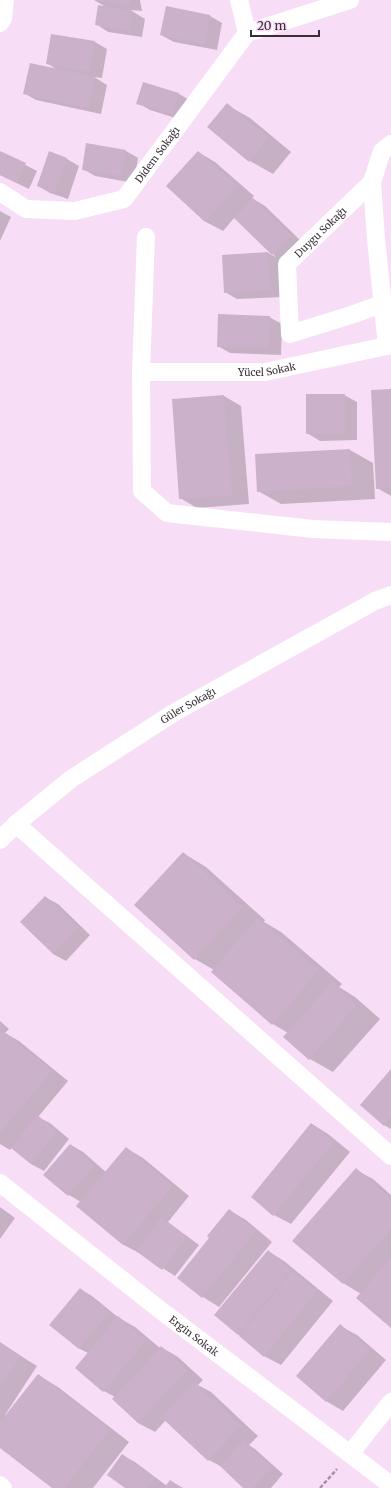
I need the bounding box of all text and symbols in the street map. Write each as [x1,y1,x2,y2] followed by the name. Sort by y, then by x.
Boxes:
[251,12,319,38] scale bar
[257,18,286,33] text: 20 m
[132,124,182,185] street label: Didem Sokağı
[292,204,349,260] street label: Duygu Sokağı
[237,359,297,379] street label: Yücel Sokak
[158,684,218,726] street label: Güler Sokağı
[167,1313,222,1359] street label: Ergin Sokak

